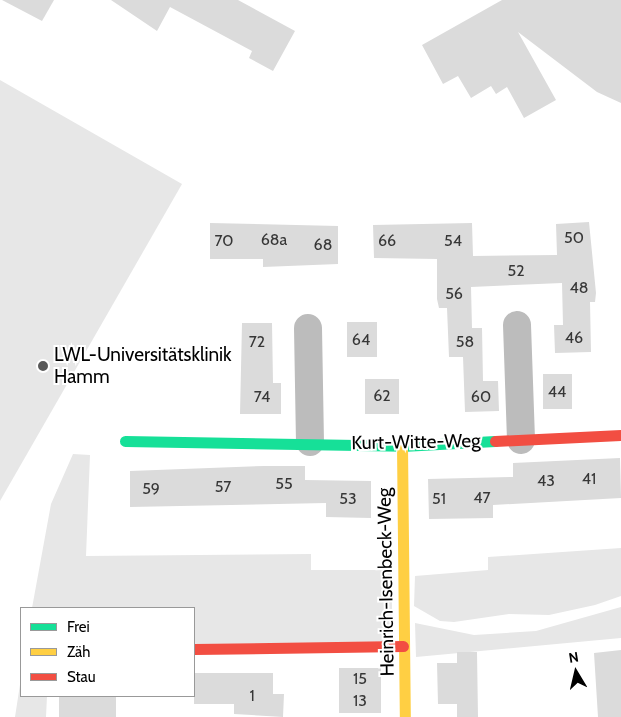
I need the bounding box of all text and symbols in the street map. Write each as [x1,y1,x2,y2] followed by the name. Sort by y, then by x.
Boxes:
[564,228,584,248] house number: 50
[261,230,287,250] house number: 68a
[214,231,234,251] house number: 70
[378,231,396,251] house number: 66
[444,231,462,251] house number: 54
[314,235,332,255] house number: 68
[507,261,525,281] house number: 52
[570,278,588,298] house number: 48
[445,284,463,304] house number: 56
[565,328,583,348] house number: 46
[352,330,370,350] house number: 64
[249,332,265,352] house number: 72
[456,332,474,352] house number: 58
[54,344,232,388] place label: LWL-Universitätsklinik Hamm
[36,359,50,373] marker: LWL-Universitätsklinik Hamm
[548,382,566,402] house number: 44
[373,386,391,406] house number: 62
[254,387,270,407] house number: 74
[471,387,491,407] house number: 60
[351,429,481,455] street label: Kurt-Witte-Weg
[582,469,596,489] house number: 41
[537,471,555,491] house number: 43
[275,474,293,494] house number: 55
[215,477,231,497] house number: 57
[142,479,160,499] house number: 59
[373,487,399,677] street label: Heinrich-Isenbeck-Weg
[473,488,491,508] house number: 47
[339,489,357,509] house number: 53
[432,489,446,509] house number: 51
[20,607,195,697] legend
[67,618,90,636] text: Frei
[67,643,90,661] text: Zäh
[551,647,601,697] north arrow
[567,648,580,667] text: N
[67,668,96,686] text: Stau
[353,669,367,689] house number: 15
[249,686,255,706] house number: 1
[353,691,367,711] house number: 13

